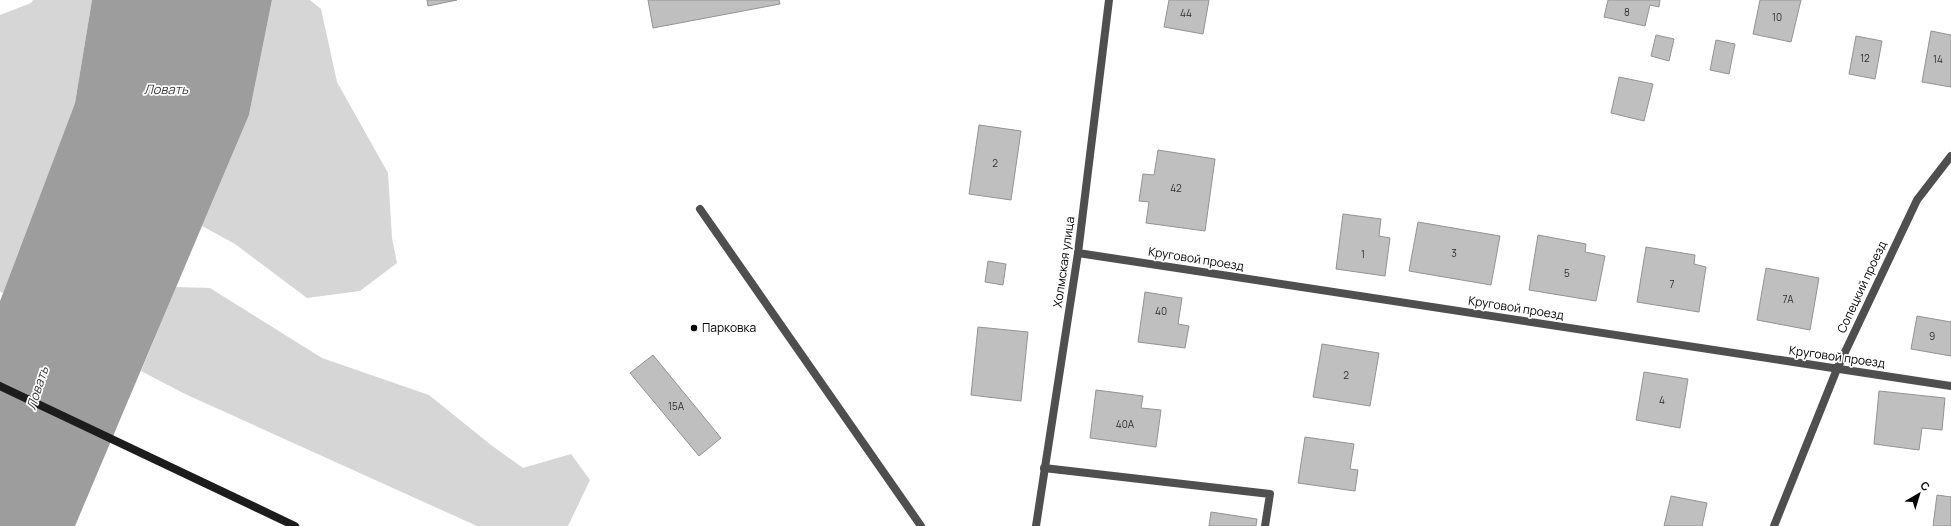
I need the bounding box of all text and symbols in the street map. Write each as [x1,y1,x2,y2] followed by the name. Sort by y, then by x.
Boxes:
[1624,5,1630,19] house number: 8
[1180,6,1192,20] house number: 44
[1772,10,1782,24] house number: 10
[1860,51,1870,65] house number: 12
[1933,52,1943,66] house number: 14
[144,80,189,98] water label: Ловать
[992,156,998,170] house number: 2
[1170,181,1182,195] house number: 42
[1049,215,1078,308] street label: Холмская улица
[1833,238,1890,336] street label: Сопецкий проезд
[1147,243,1245,274] street label: Круговой проезд
[1451,246,1457,260] house number: 3
[1361,247,1365,261] house number: 1
[1564,266,1570,280] house number: 5
[1669,277,1675,291] house number: 7
[1467,292,1565,323] street label: Круговой проезд
[1783,292,1794,306] house number: 7А
[1155,304,1167,318] house number: 40
[702,319,756,336] place label: Парковка
[689,323,699,333] marker: Парковка
[1929,329,1935,343] house number: 9
[1788,341,1886,372] street label: Круговой проезд
[22,363,53,412] water label: Ловать
[1343,368,1349,382] house number: 2
[1659,393,1665,407] house number: 4
[668,399,685,413] house number: 15А
[1116,417,1135,431] house number: 40А
[1899,474,1939,514] north arrow
[1918,477,1933,494] text: С

